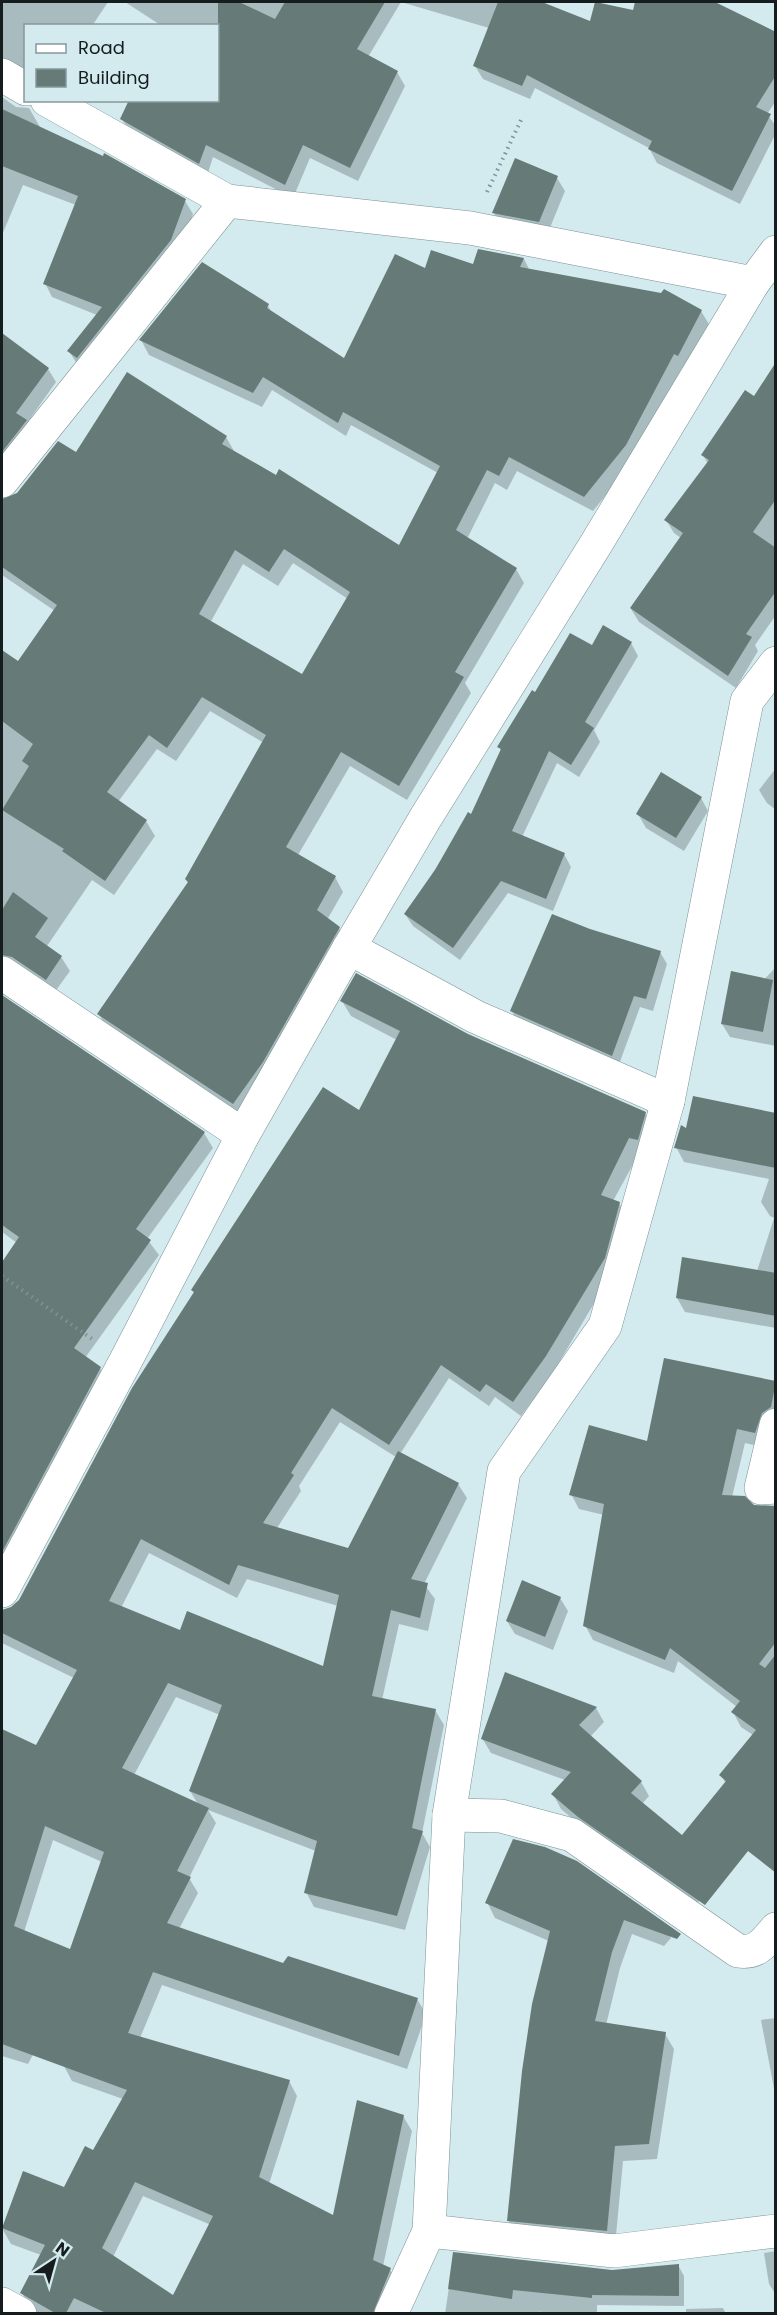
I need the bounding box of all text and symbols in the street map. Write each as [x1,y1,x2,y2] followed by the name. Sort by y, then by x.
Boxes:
[24,24,219,102] legend
[78,35,125,60] text: Road
[78,65,150,90] text: Building
[24,2231,84,2291] north arrow
[51,2236,74,2262] text: N

